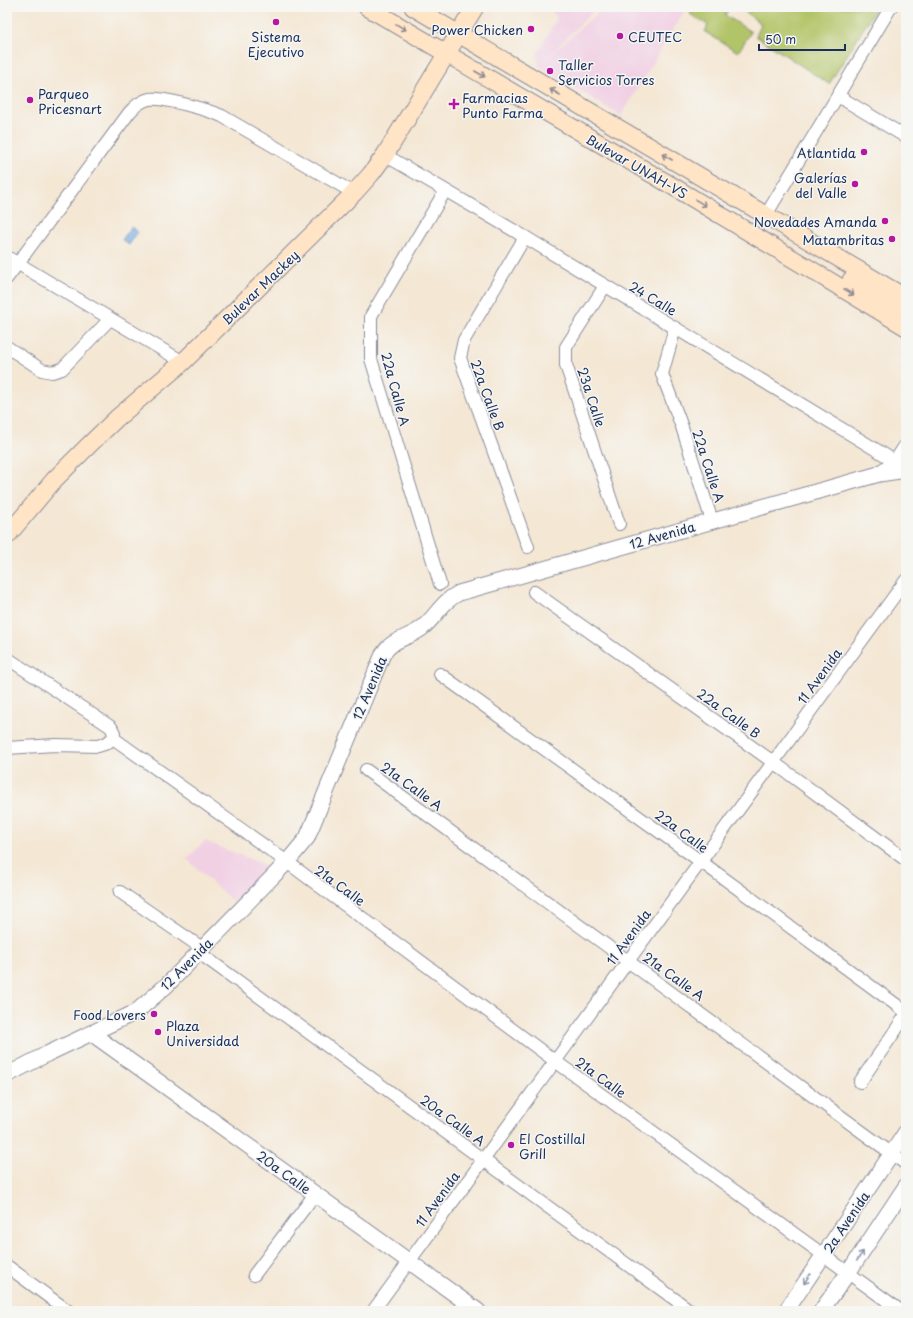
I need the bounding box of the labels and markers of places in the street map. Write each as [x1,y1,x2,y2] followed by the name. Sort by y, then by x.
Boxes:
[271,17,281,27] marker: Sistema Ejecutivo
[431,20,523,39] place label: Power Chicken
[526,24,536,34] marker: Power Chicken
[248,27,304,61] place label: Sistema Ejecutivo
[628,27,682,46] place label: CEUTEC
[615,31,625,41] marker: CEUTEC
[558,55,655,89] place label: Taller Servicios Torres
[545,66,555,76] marker: Taller Servicios Torres
[38,84,102,118] place label: Parqueo Pricesnart
[462,88,544,122] place label: Farmacias Punto Farma
[25,95,35,105] marker: Parqueo Pricesnart
[449,99,459,109] marker: Farmacias Punto Farma
[797,143,857,162] place label: Atlantida
[859,147,869,157] marker: Atlantida
[794,168,847,202] place label: Galerías del Valle
[850,179,860,189] marker: Galerías del Valle
[754,212,877,231] place label: Novedades Amanda
[880,216,890,226] marker: Novedades Amanda
[802,230,884,249] place label: Matambritas
[887,234,897,244] marker: Matambritas
[73,1005,146,1024] place label: Food Lovers
[149,1009,159,1019] marker: Food Lovers
[166,1016,239,1050] place label: Plaza Universidad
[153,1027,163,1037] marker: Plaza Universidad
[519,1129,585,1163] place label: El Costillal Grill
[506,1140,516,1150] marker: El Costillal Grill

